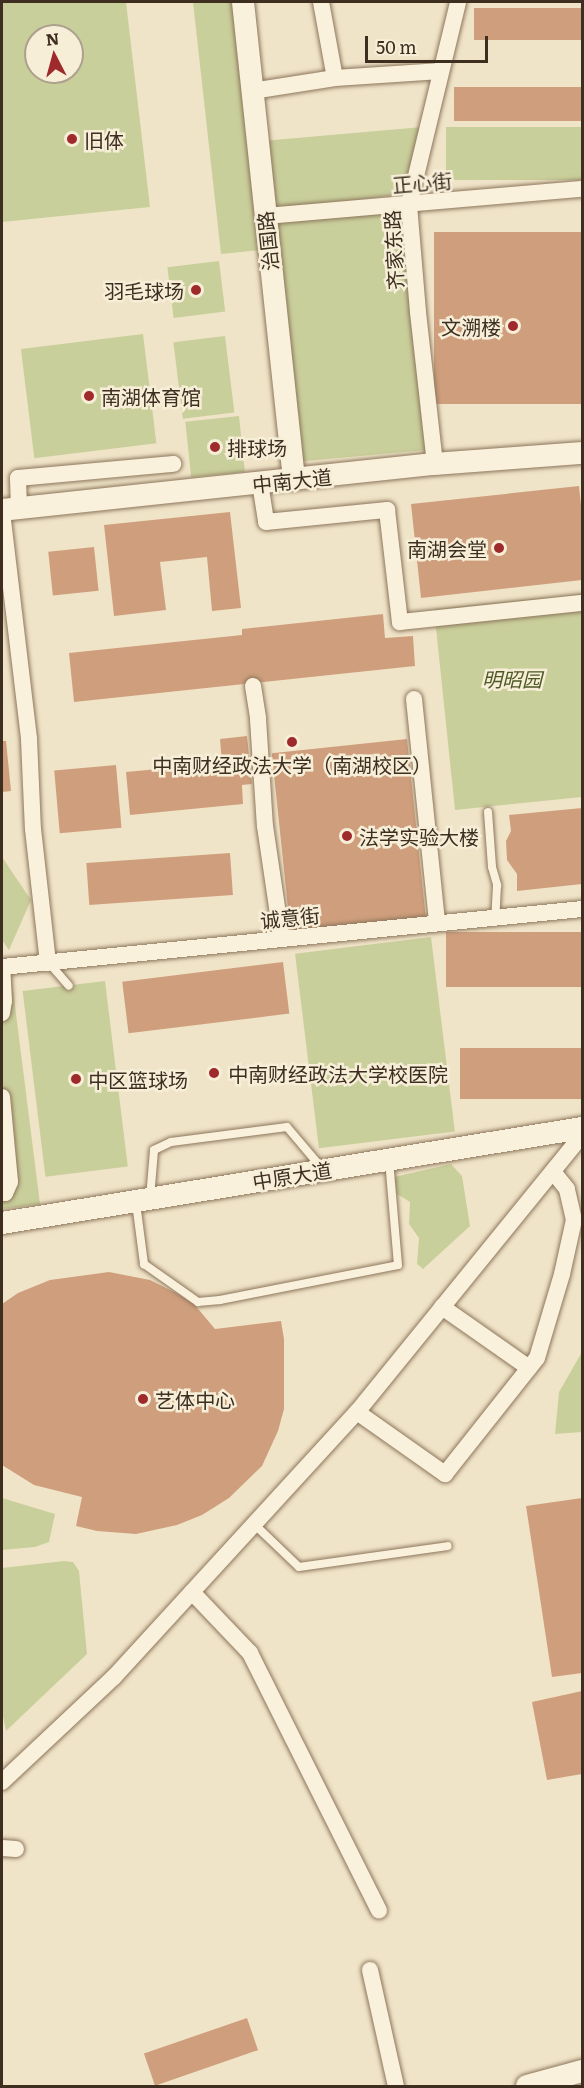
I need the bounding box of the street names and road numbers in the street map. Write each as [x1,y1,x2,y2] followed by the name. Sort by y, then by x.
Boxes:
[391,167,453,197] street label: 正心街
[379,209,407,291] street label: 齐家东路
[252,210,282,272] street label: 治国路
[251,464,333,496] street label: 中南大道
[259,902,321,932] street label: 诚意街
[251,1157,333,1193] street label: 中原大道

